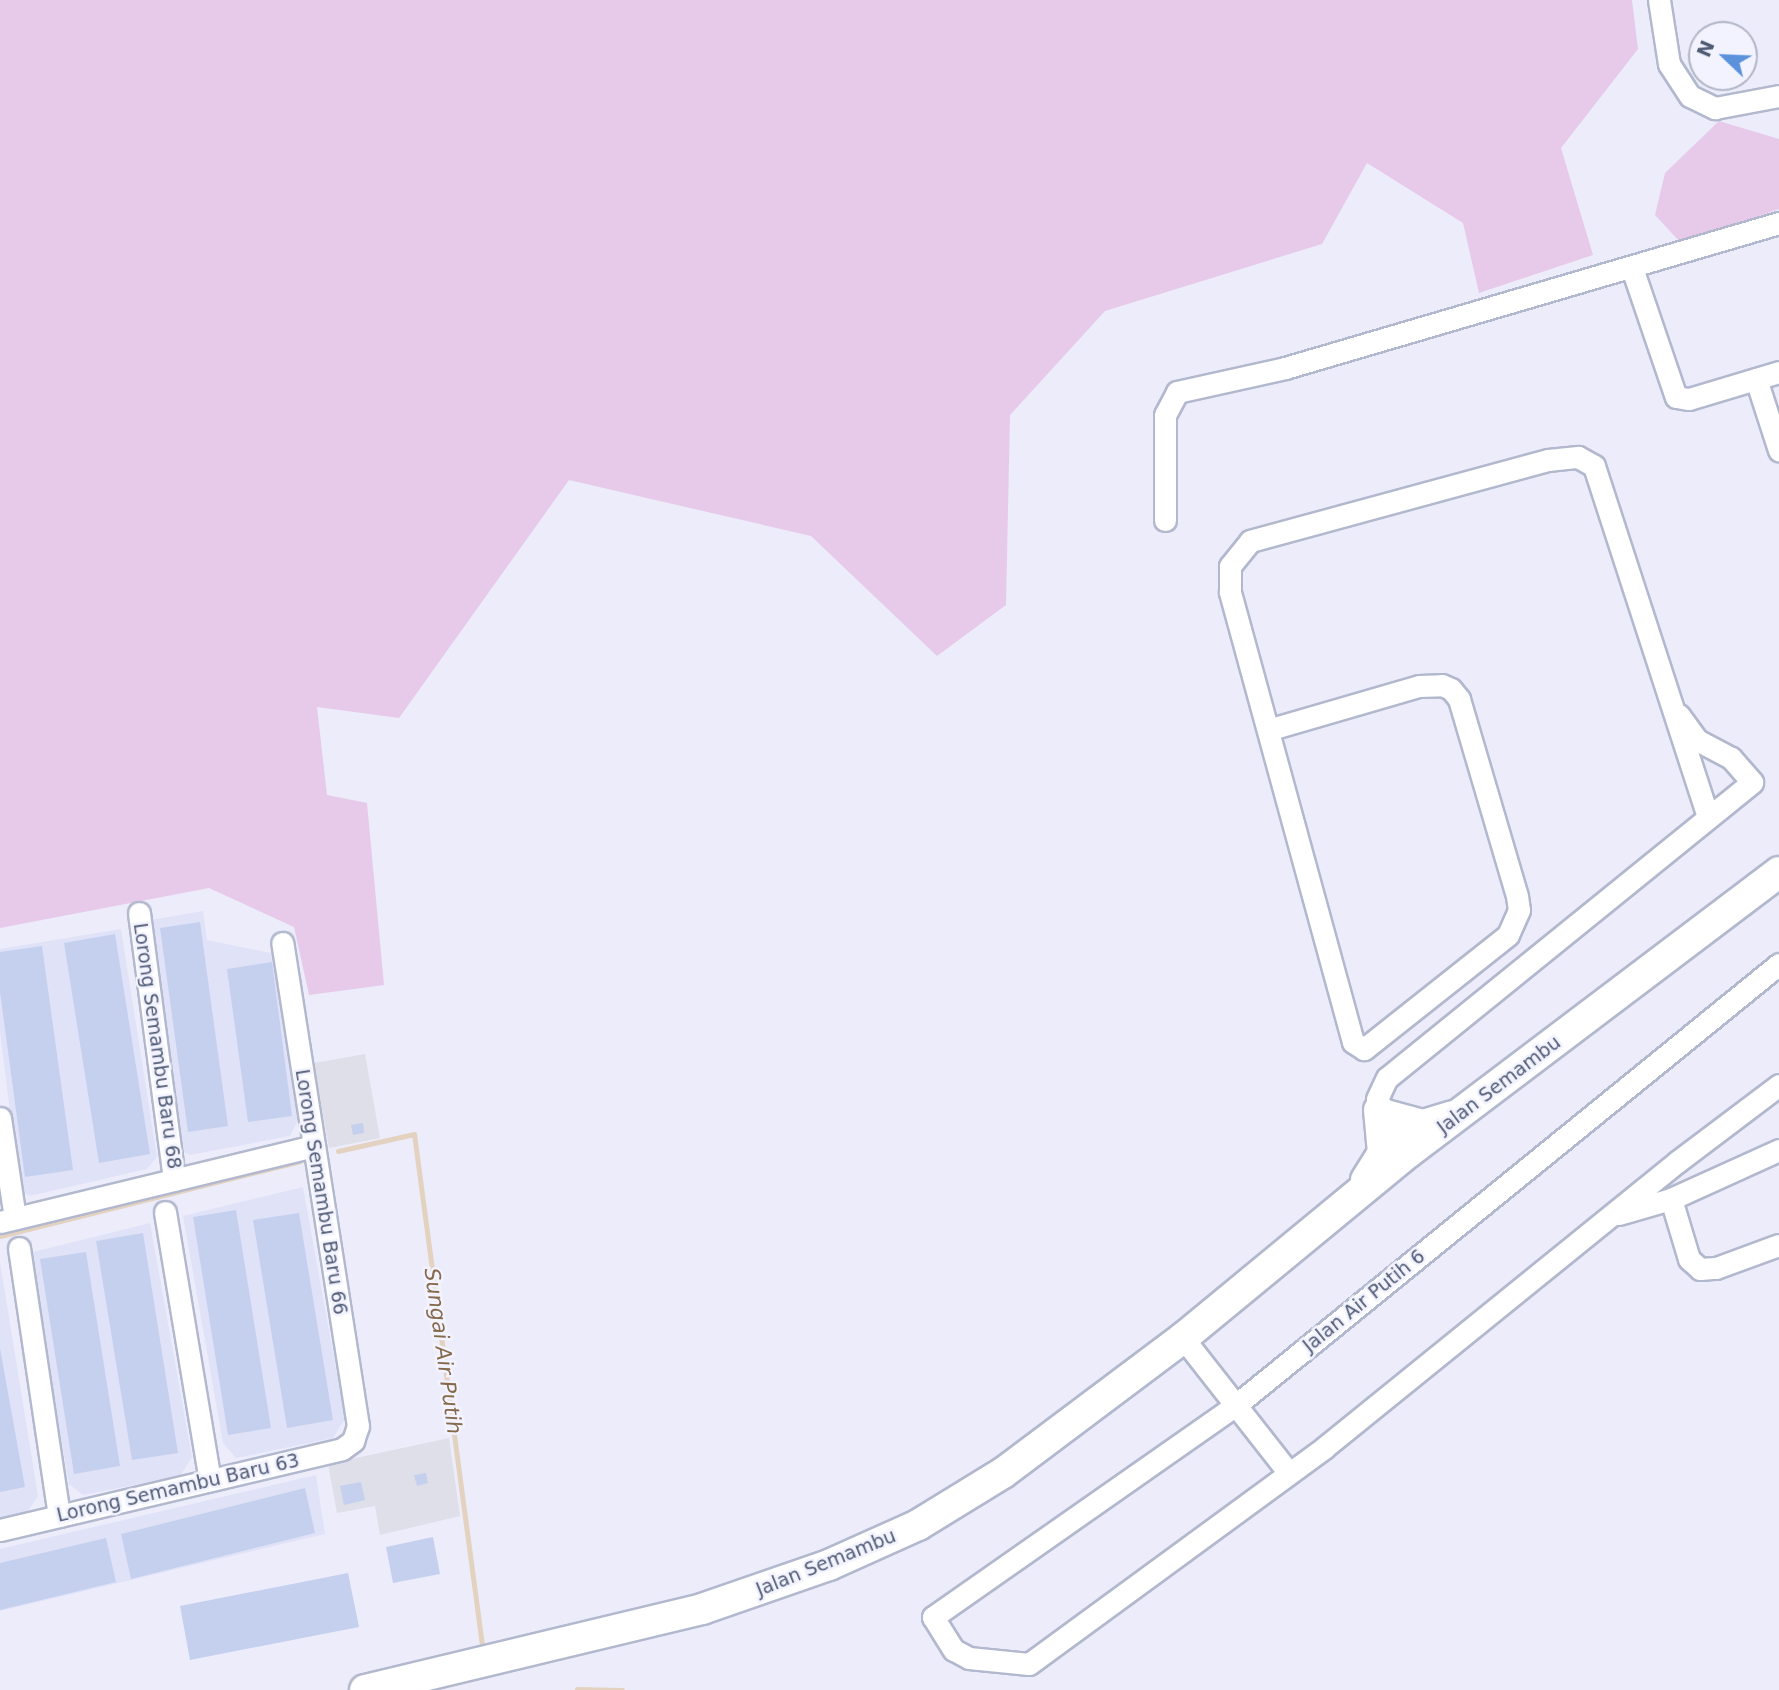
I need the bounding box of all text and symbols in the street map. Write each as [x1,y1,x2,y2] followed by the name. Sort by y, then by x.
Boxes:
[1688,21,1758,91] north arrow
[1692,37,1719,60] text: N
[128,921,186,1171] street label: Lorong Semambu Baru 68
[1433,1031,1565,1139] street label: Jalan Semambu
[290,1068,352,1316] street label: Lorong Semambu Baru 66
[1298,1245,1430,1357] street label: Jalan Air Putih 6
[419,1266,467,1436] water label: Sungai Air Putih
[54,1449,302,1527] street label: Lorong Semambu Baru 63
[753,1525,899,1601] street label: Jalan Semambu

